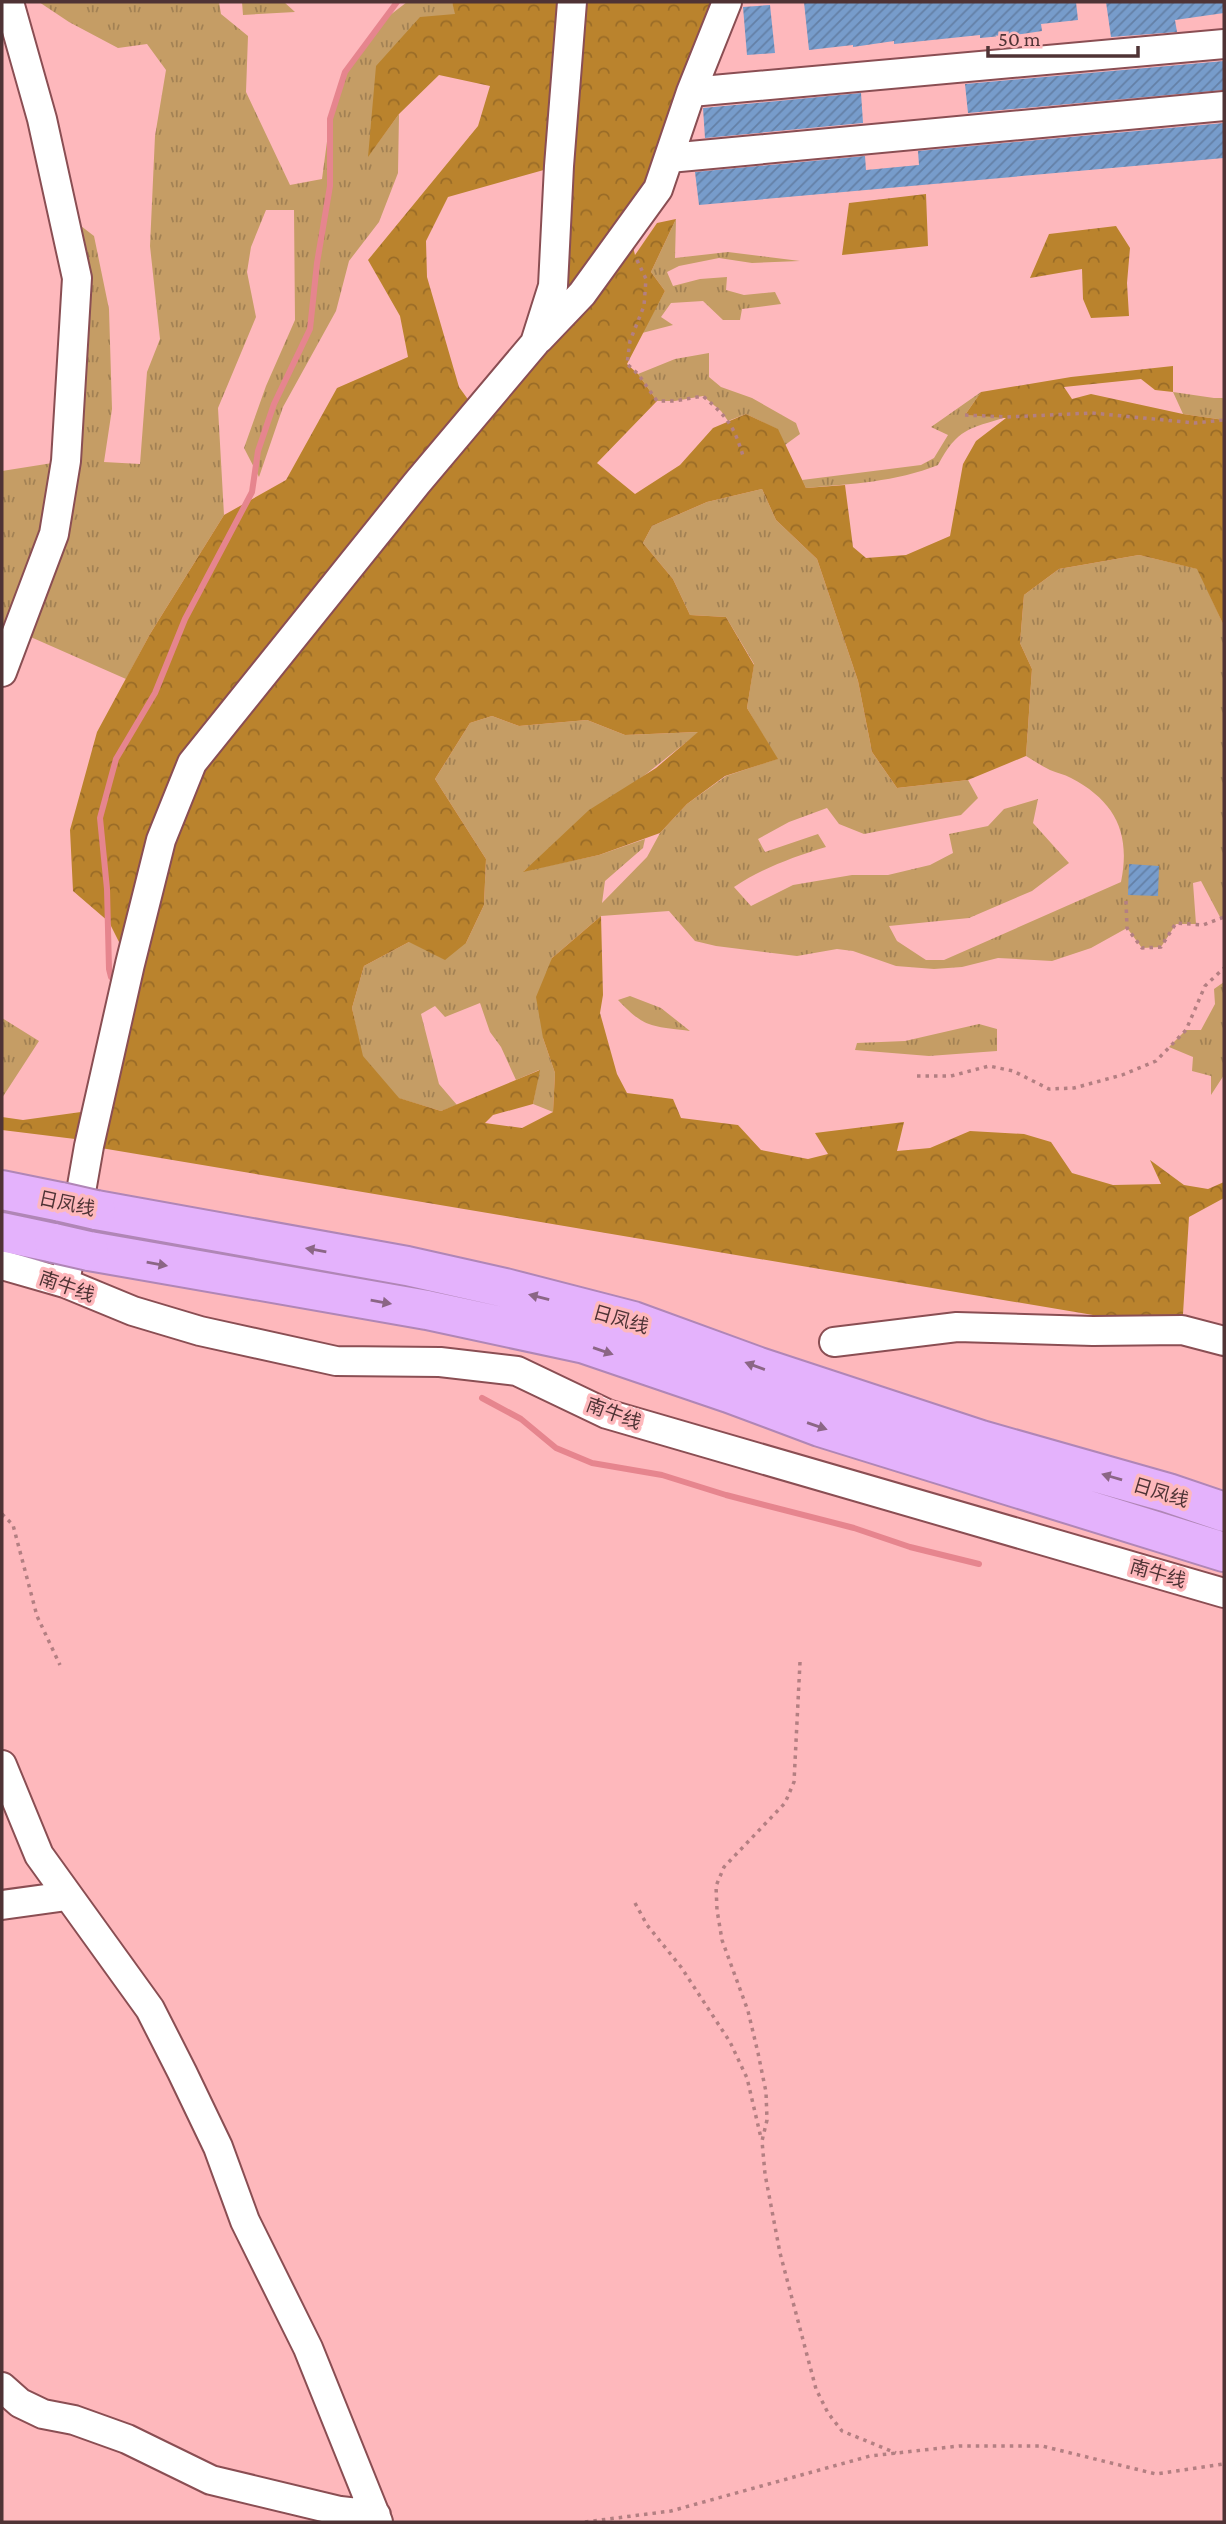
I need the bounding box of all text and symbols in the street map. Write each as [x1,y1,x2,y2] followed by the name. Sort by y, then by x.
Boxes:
[988,14,1138,58] scale bar
[998,27,1041,51] text: 50 m
[37,1187,97,1220] street label: 日凤线
[305,1245,327,1256] one-way arrow
[146,1259,168,1270] one-way arrow
[36,1267,97,1306] street label: 南牛线
[527,1291,549,1302] one-way arrow
[370,1297,392,1308] one-way arrow
[591,1302,651,1337] street label: 日凤线
[592,1346,613,1356] one-way arrow
[744,1360,765,1371] one-way arrow
[583,1394,644,1433] street label: 南牛线
[807,1421,828,1432] one-way arrow
[1102,1472,1123,1482] one-way arrow
[1131,1474,1191,1511] street label: 日凤线
[1128,1556,1188,1591] street label: 南牛线

